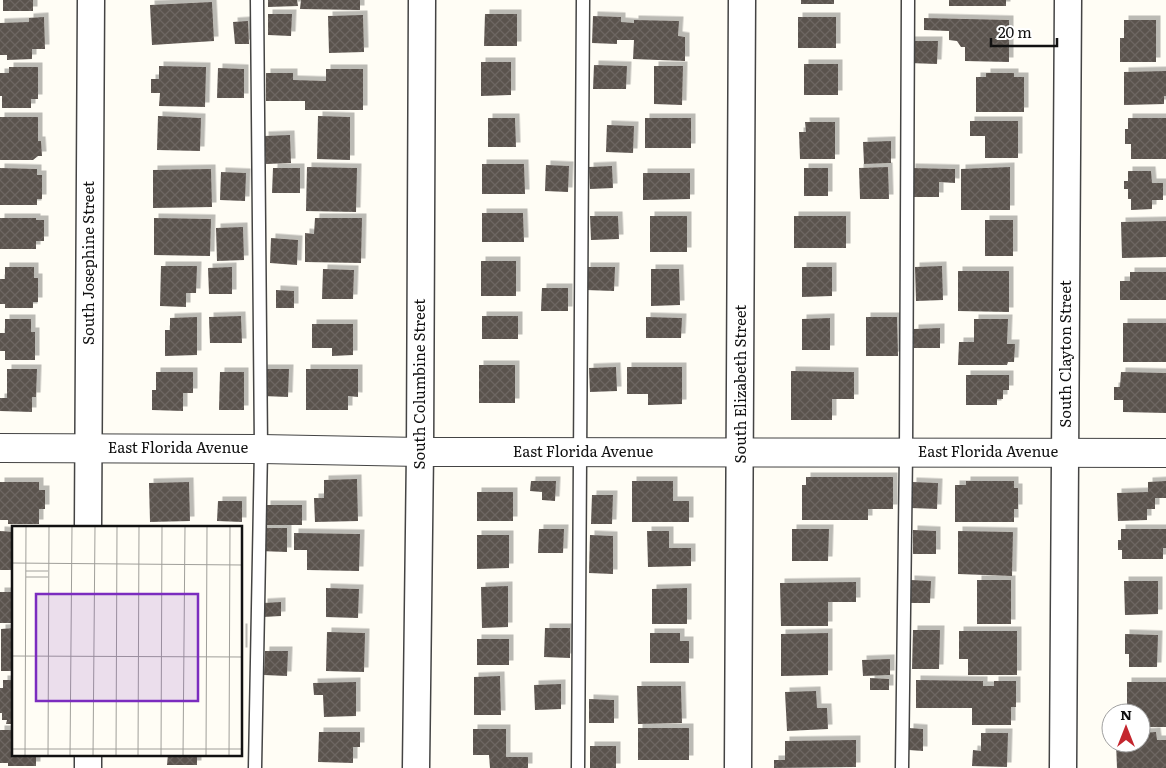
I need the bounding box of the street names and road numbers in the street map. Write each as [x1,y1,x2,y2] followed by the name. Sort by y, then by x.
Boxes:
[76,181,99,345] street label: South Josephine Street
[1053,280,1076,428] street label: South Clayton Street
[407,299,430,469] street label: South Columbine Street
[728,305,751,463] street label: South Elizabeth Street
[108,435,249,458] street label: East Florida Avenue
[513,439,654,462] street label: East Florida Avenue
[918,439,1059,462] street label: East Florida Avenue

